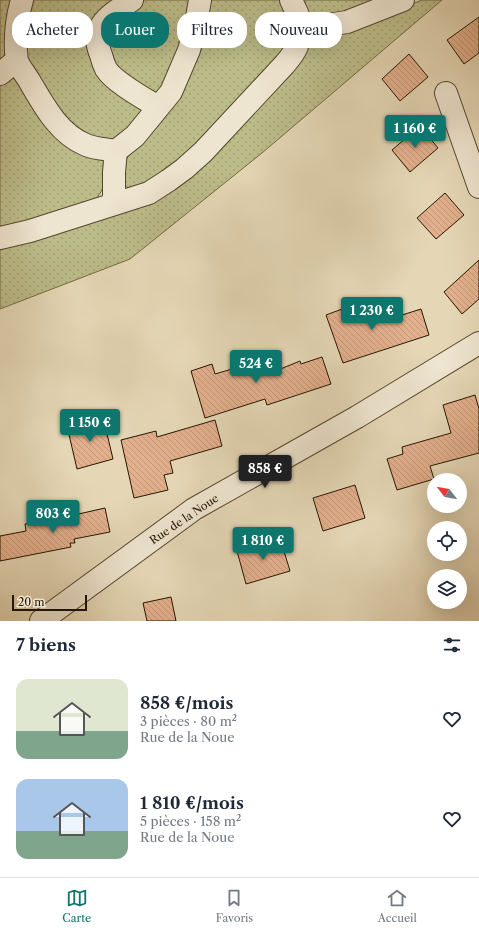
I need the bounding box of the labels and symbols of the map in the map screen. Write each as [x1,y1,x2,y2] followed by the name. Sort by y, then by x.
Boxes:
[378,115,452,149] pin: 1 160 €
[335,297,409,331] pin: 1 230 €
[228,350,284,384] pin: 524 €
[53,409,127,443] pin: 1 150 €
[237,455,293,489] pin: 858 €
[427,473,467,513] north arrow
[147,491,221,547] street label: Rue de la Noue
[25,500,81,534] pin: 803 €
[226,527,300,561] pin: 1 810 €
[12,593,87,612] scale bar

